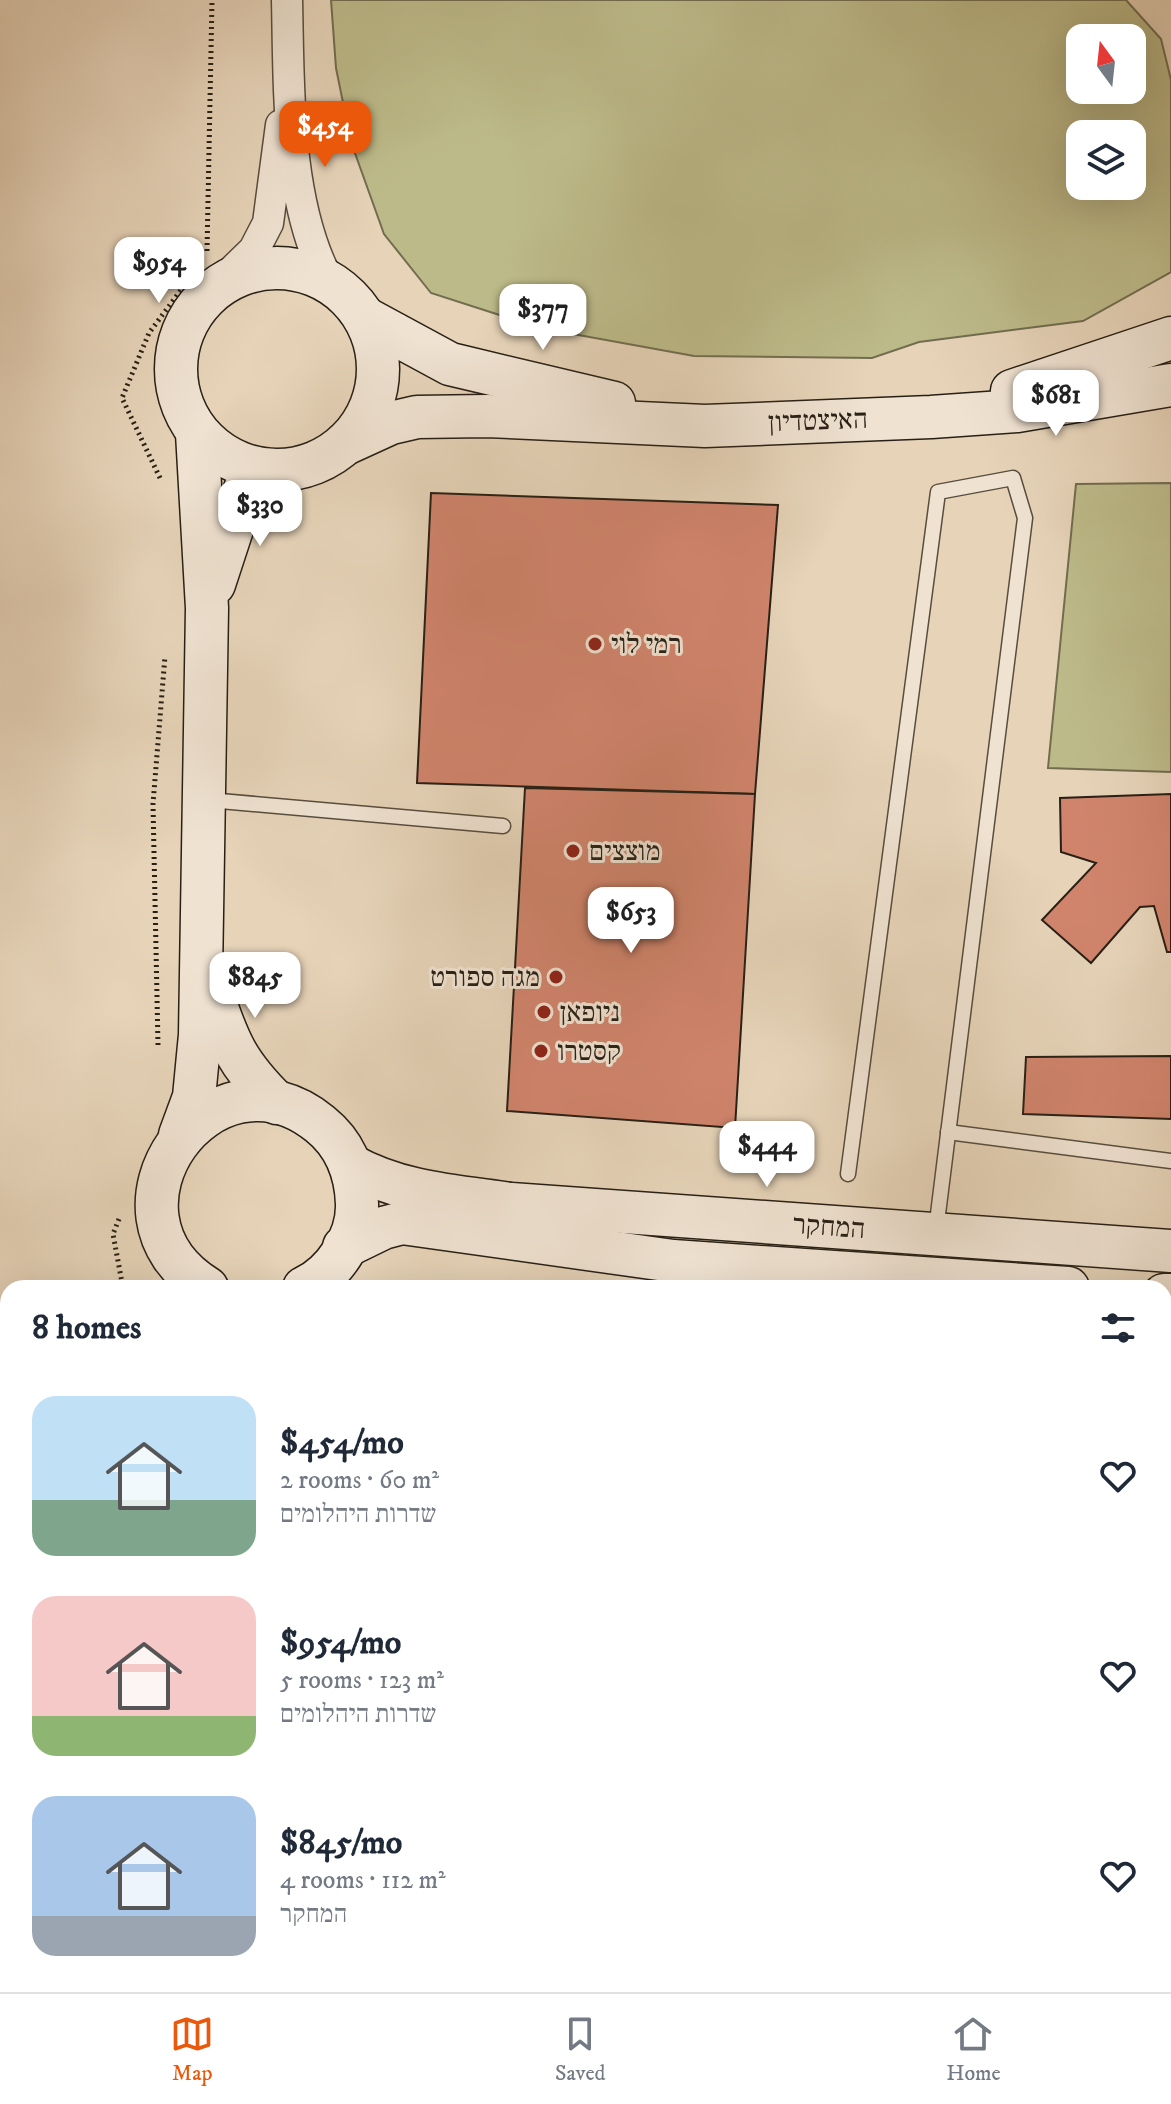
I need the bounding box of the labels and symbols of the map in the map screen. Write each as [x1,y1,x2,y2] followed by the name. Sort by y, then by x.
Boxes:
[1066,24,1146,104] north arrow
[278,101,372,169] pin: $454
[112,237,206,305] pin: $954
[496,284,590,352] pin: $377
[1009,370,1103,438] pin: $681
[768,402,868,440] street label: האיצטדיון
[213,480,307,548] pin: $330
[611,627,682,662] place label: רמי לוי
[586,635,604,653] marker: רמי לוי
[589,834,661,869] place label: מוצצים
[564,842,582,860] marker: מוצצים
[584,887,678,955] pin: $653
[208,952,302,1020] pin: $845
[430,960,540,995] place label: מגה ספורט
[547,968,565,986] marker: מגה ספורט
[560,995,620,1030] place label: ניופאן
[535,1003,553,1021] marker: ניופאן
[557,1034,621,1069] place label: קסטרו
[532,1042,550,1060] marker: קסטרו
[720,1121,814,1189] pin: $444
[792,1207,866,1247] street label: המחקר

